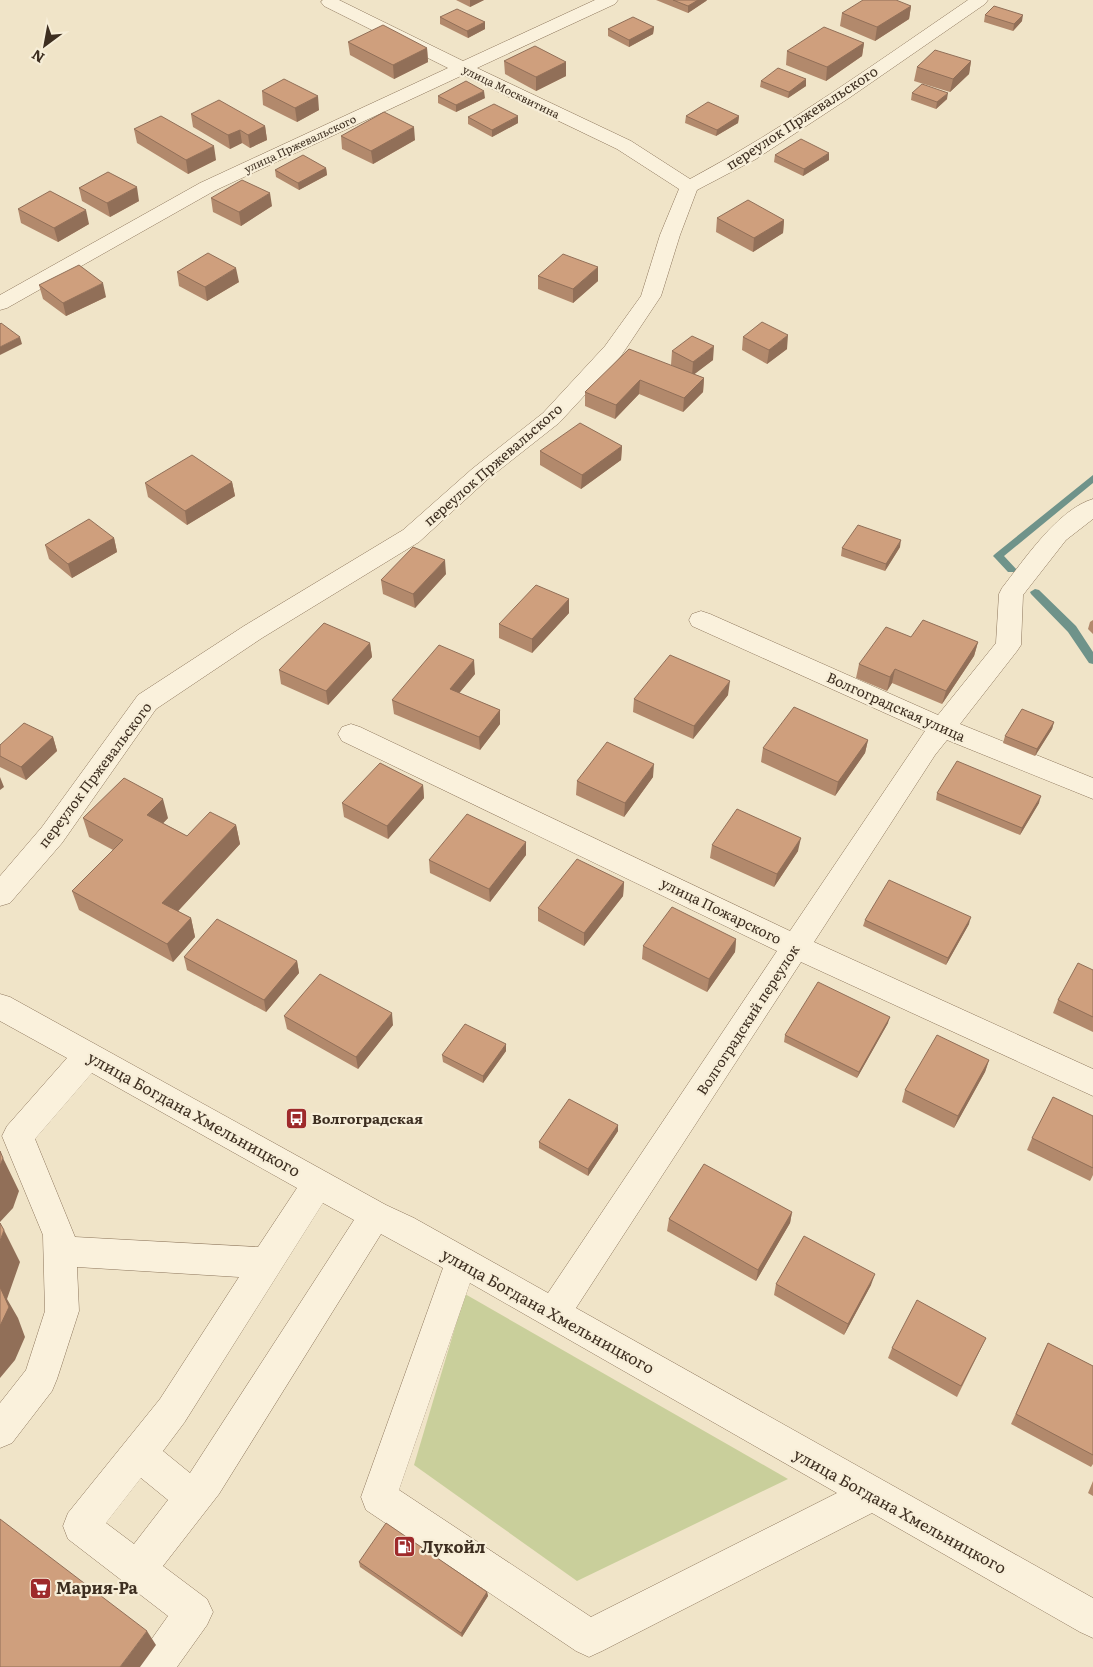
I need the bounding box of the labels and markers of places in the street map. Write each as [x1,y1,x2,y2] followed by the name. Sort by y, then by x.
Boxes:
[284,1107,308,1131] bus stop icon: Волгоградская
[312,1108,423,1128] place label: Волгоградская
[421,1534,485,1558] place label: Лукойл
[393,1535,417,1559] fuel station icon: Лукойл
[56,1575,139,1599] place label: Мария-Ра
[28,1576,52,1600] supermarket icon: Мария-Ра

